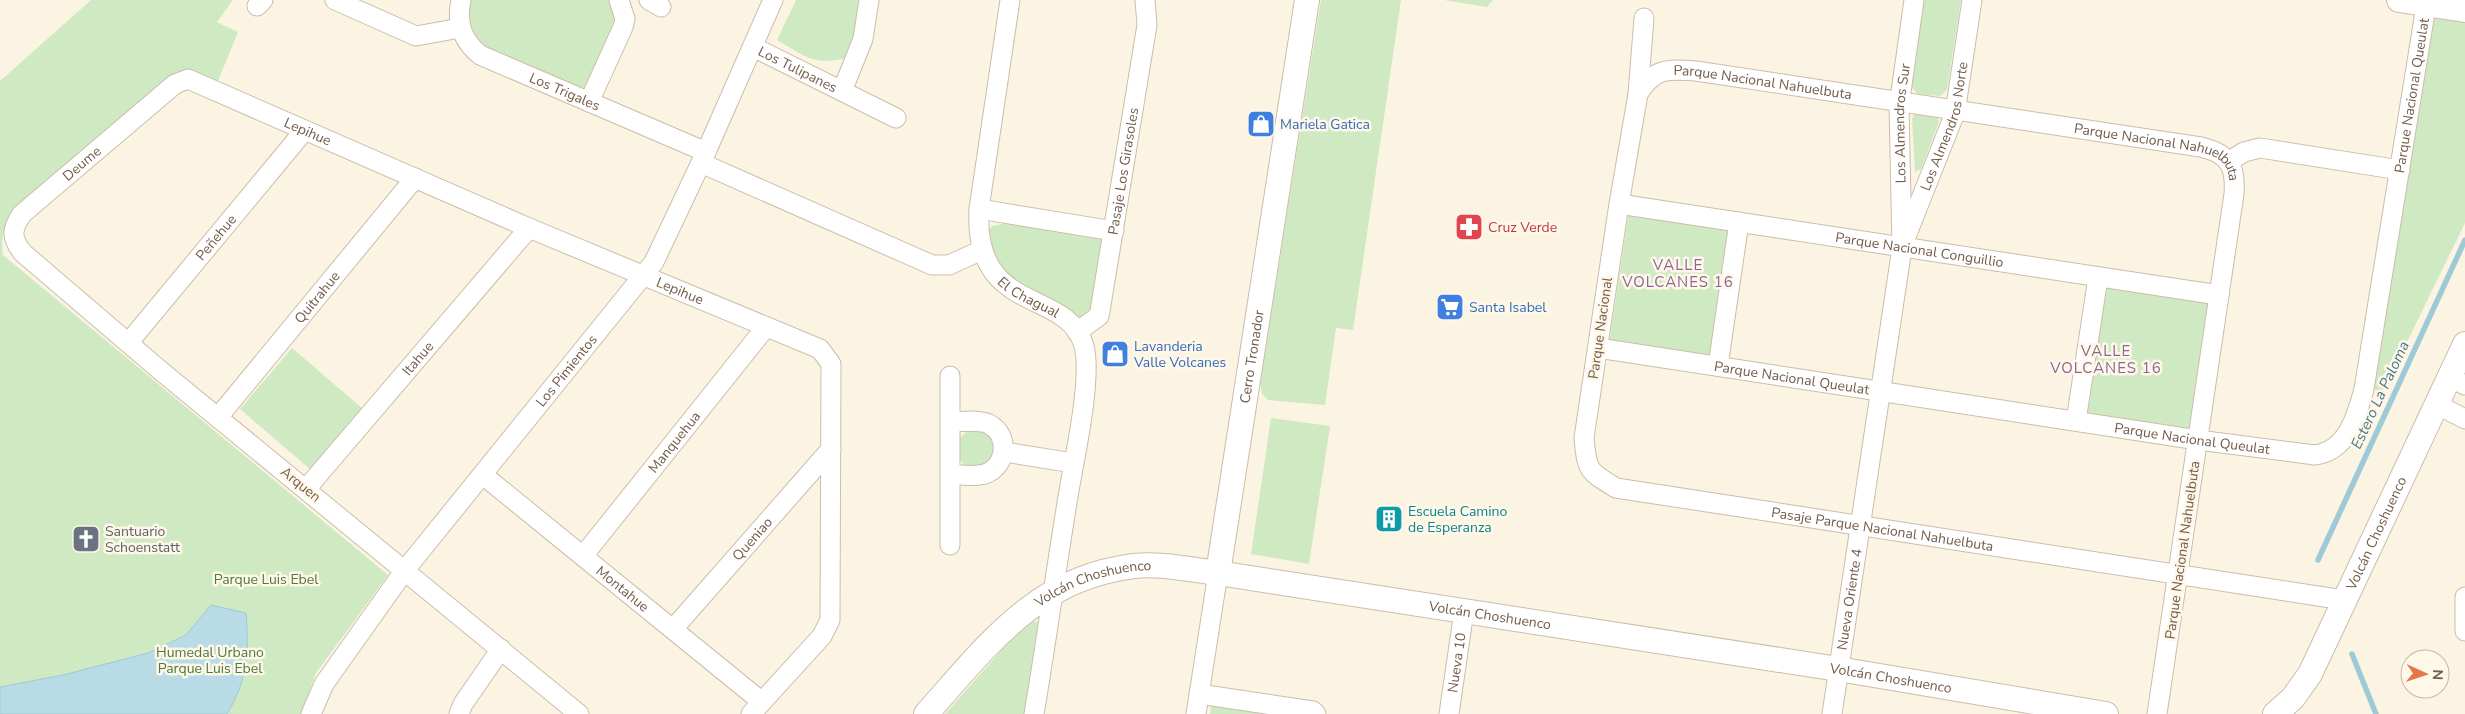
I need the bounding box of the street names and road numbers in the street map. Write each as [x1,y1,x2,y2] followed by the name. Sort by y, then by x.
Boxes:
[2390,17,2434,175] street label: Parque Nacional Queulat
[755,42,841,97] street label: Los Tulipanes
[1674,61,1853,104] street label: Parque Nacional Nahuelbuta
[1916,61,1973,194] street label: Los Almendros Norte
[1890,62,1915,184] street label: Los Almendros Sur
[526,68,603,116] street label: Los Trigales
[1104,106,1143,236] street label: Pasaje Los Girasoles
[281,113,334,150] street label: Lepihue
[2073,119,2243,182] street label: Parque Nacional Nahuelbuta
[59,142,105,185] street label: Deume
[191,211,241,265] street label: Peñehue
[1834,228,2005,272] street label: Parque Nacional Conguillio
[290,267,344,328] street label: Quitrahue
[653,273,706,310] street label: Lepihue
[993,273,1064,323] street label: El Chagual
[1584,275,1617,380] street label: Parque Nacional
[1235,309,1269,405] street label: Cerro Tronador
[532,331,602,411] street label: Los Pimientos
[398,337,438,380] street label: Itahue
[1713,357,1871,399] street label: Parque Nacional Queulat
[644,407,705,477] street label: Manquehua
[2113,418,2271,459] street label: Parque Nacional Queulat
[2161,460,2204,640] street label: Parque Nacional Nahuelbuta
[277,462,325,506] street label: Arquen
[2341,473,2411,594] street label: Volcán Choshuenco
[1770,503,1995,556] street label: Pasaje Parque Nacional Nahuelbuta
[728,513,777,565] street label: Queniao
[1833,547,1867,651] street label: Nueva Oriente 4
[1030,556,1152,612] street label: Volcán Choshuenco
[592,562,653,616] street label: Montahue
[1426,597,1552,634] street label: Volcán Choshuenco
[1443,631,1471,694] street label: Nueva 10
[1828,659,1954,698] street label: Volcán Choshuenco

